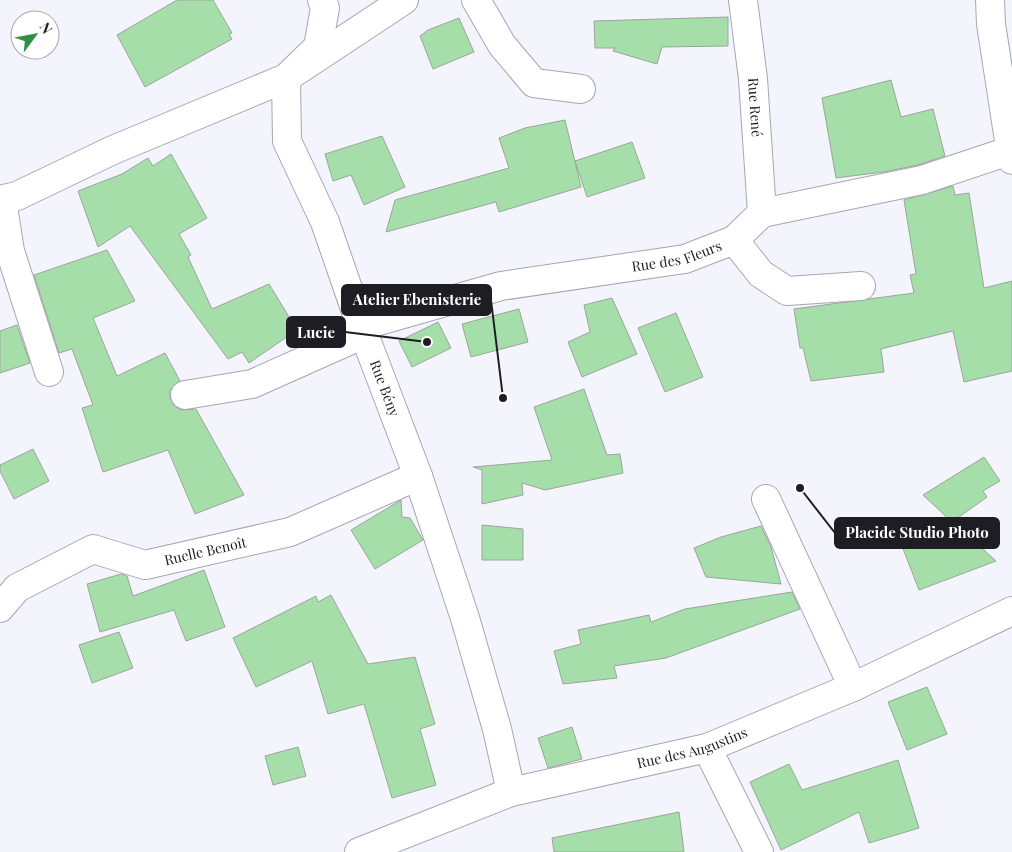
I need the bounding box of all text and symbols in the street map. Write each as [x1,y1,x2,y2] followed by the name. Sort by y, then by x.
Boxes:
[10,10,60,60] north arrow
[36,19,57,37] text: N
[744,77,767,138] street label: Rue René
[630,236,724,276] street label: Rue des Fleurs
[342,285,491,315] callout: Atelier Ebenisterie
[352,289,482,309] text: Atelier Ebenisterie
[287,317,345,347] callout: Lucie
[297,322,335,342] text: Lucie
[366,357,405,419] street label: Rue Bény
[835,518,999,548] callout: Placide Studio Photo
[845,522,989,542] text: Placide Studio Photo
[162,532,249,569] street label: Ruelle Benoît
[635,722,750,772] street label: Rue des Augustins

